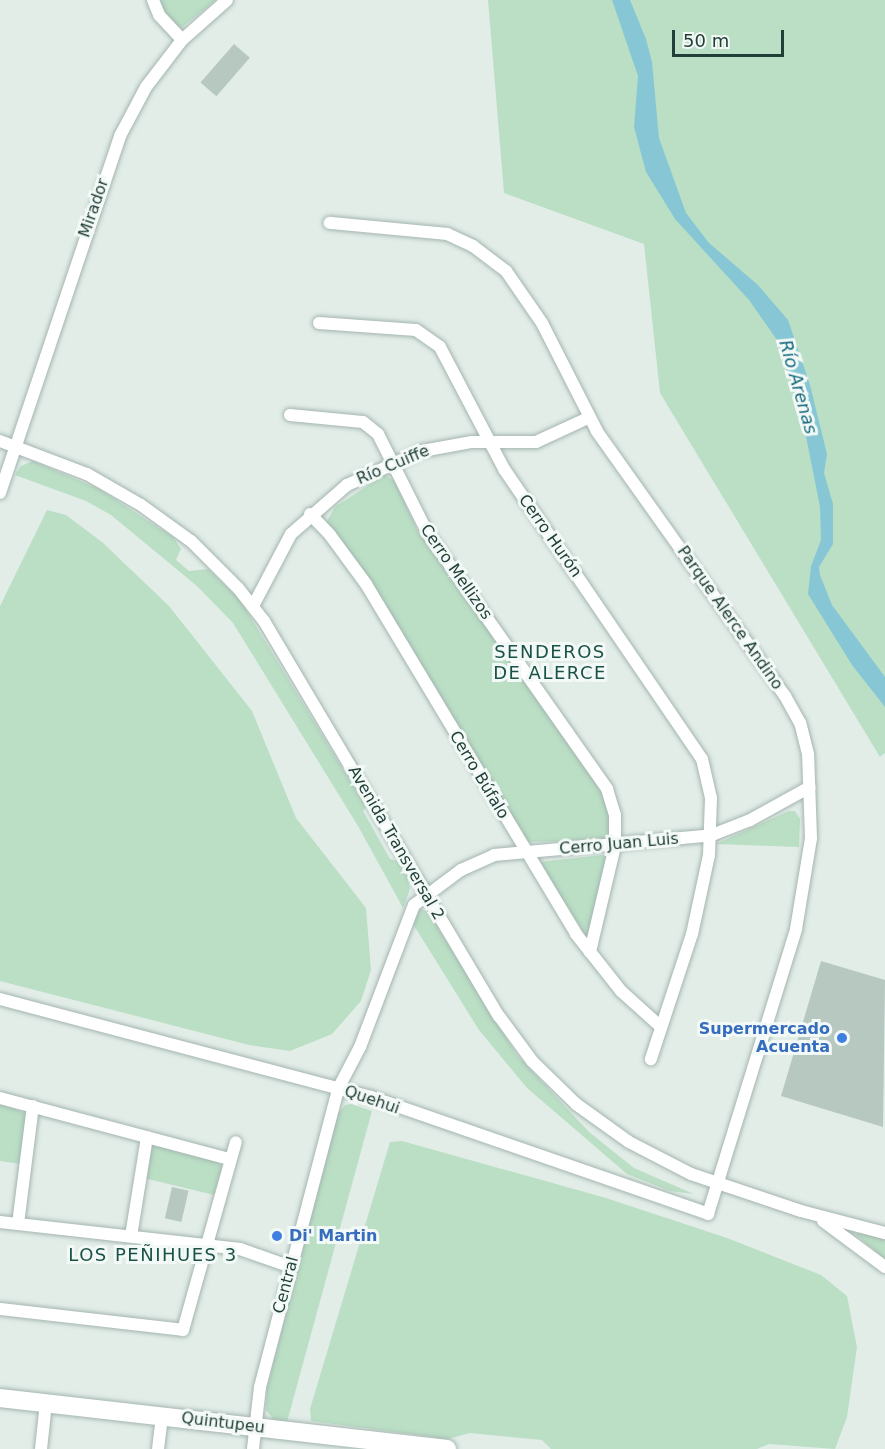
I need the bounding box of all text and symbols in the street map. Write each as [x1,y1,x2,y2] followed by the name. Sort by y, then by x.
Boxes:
[675,18,788,56] scale bar
[683,30,729,51] text: 50 m
[75,176,113,240] street label: Mirador
[774,337,822,437] water label: Río Arenas
[354,441,432,489] street label: Río Cuiffe
[514,491,586,581] street label: Cerro Hurón
[416,521,496,623] street label: Cerro Mellizos
[673,542,787,694] street label: Parque Alerce Andino
[493,642,607,684] district label: SENDEROS DE ALERCE
[445,728,513,822] street label: Cerro Búfalo
[344,762,448,924] street label: Avenida Transversal 2
[558,829,680,859] street label: Cerro Juan Luis
[699,1019,830,1057] place label: Supermercado Acuenta
[835,1031,849,1045] marker: Supermercado Acuenta
[342,1082,402,1118] street label: Quehui
[289,1226,377,1246] place label: Di' Martin
[270,1229,284,1243] marker: Di' Martin
[68,1244,238,1266] district label: LOS PEÑIHUES 3
[269,1254,303,1316] street label: Central
[180,1408,266,1438] street label: Quintupeu

